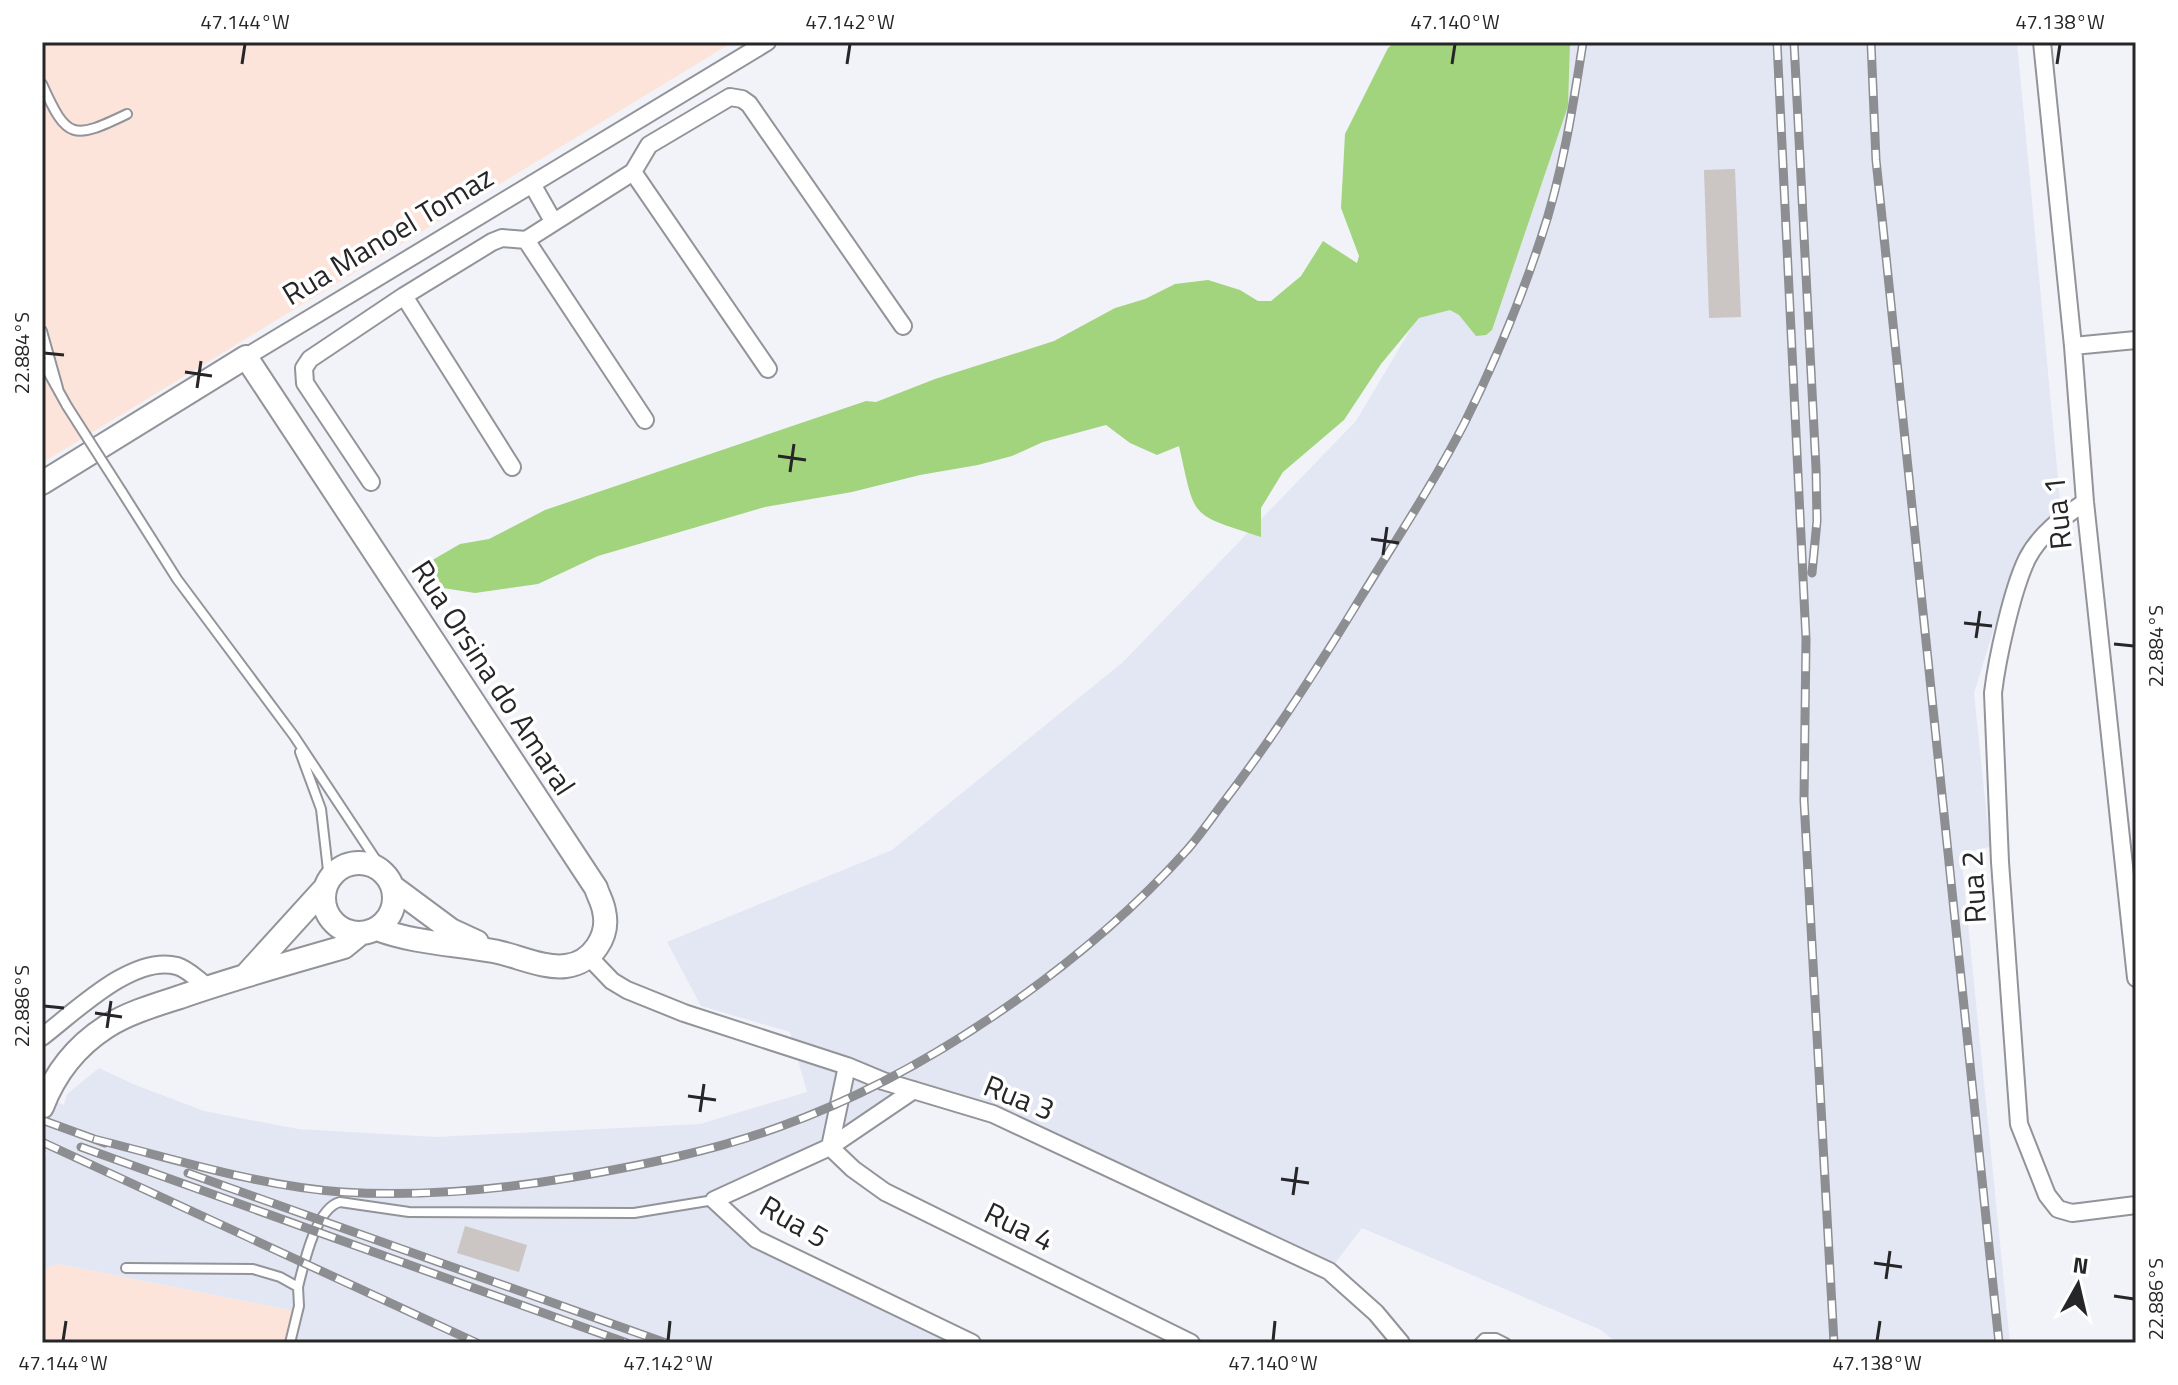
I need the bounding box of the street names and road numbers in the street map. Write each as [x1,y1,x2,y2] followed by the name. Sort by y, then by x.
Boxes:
[273,154,502,317] street label: Rua Manoel Tomaz
[2030,475,2084,552] street label: Rua 1
[400,550,587,804] street label: Rua Orsina do Amaral
[1948,850,1998,925] street label: Rua 2
[977,1062,1062,1132] street label: Rua 3
[751,1183,838,1259] street label: Rua 5
[977,1189,1062,1263] street label: Rua 4

